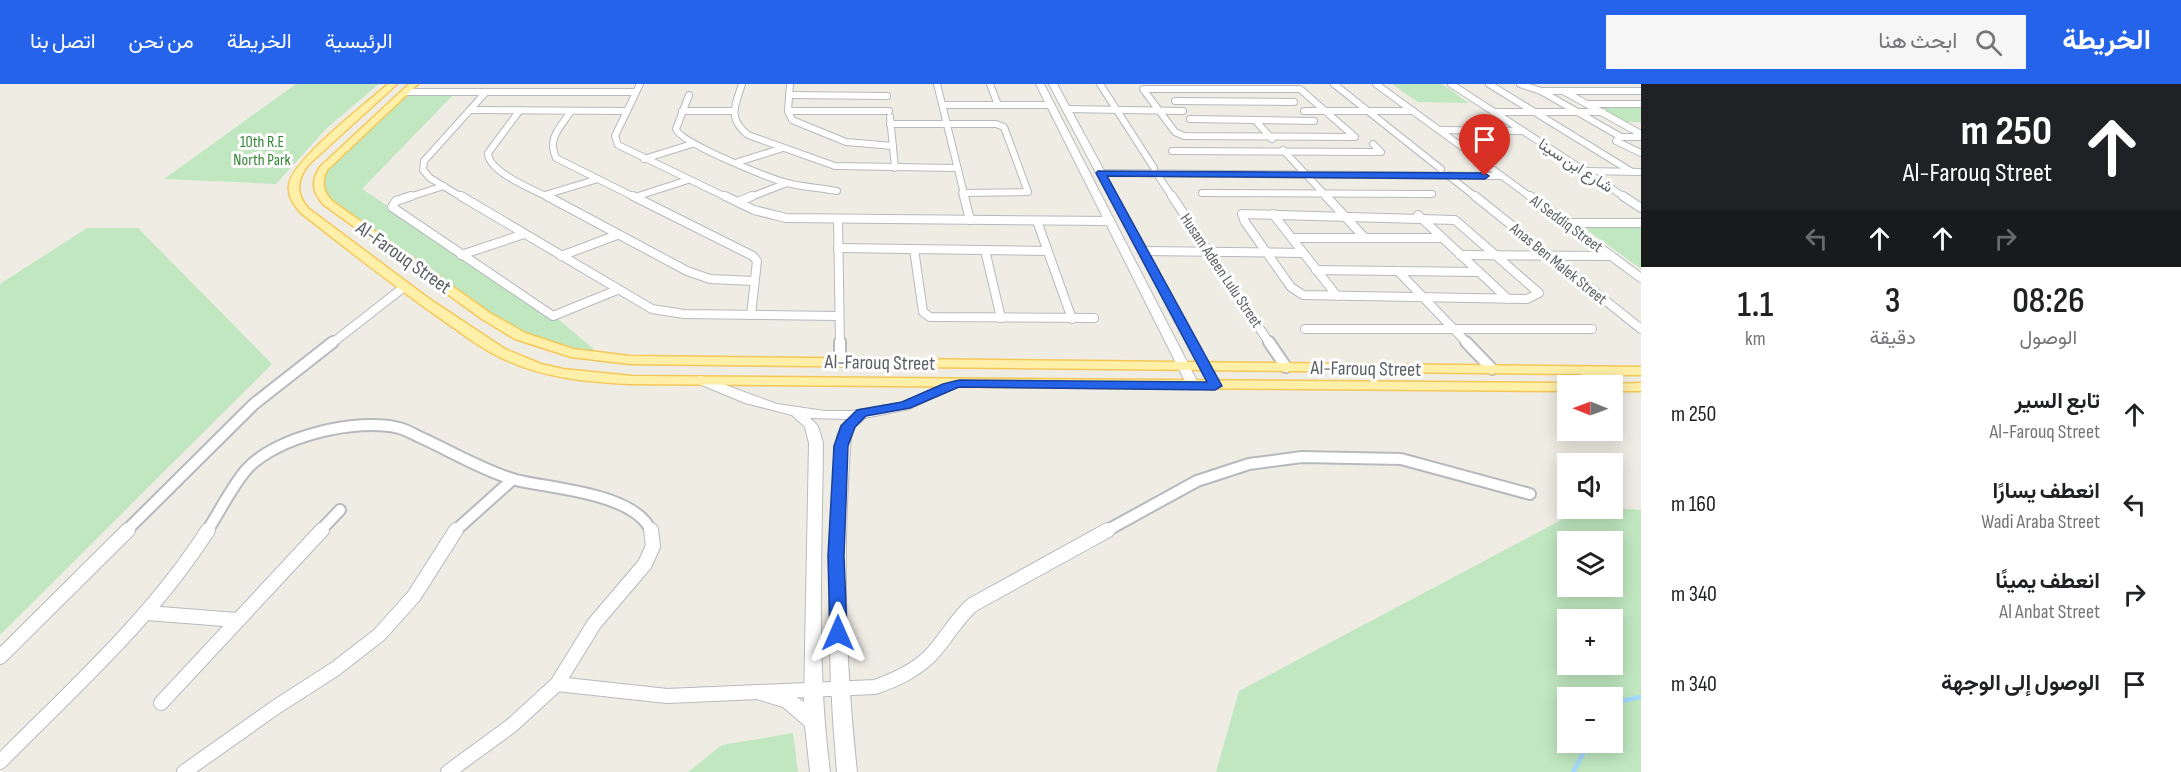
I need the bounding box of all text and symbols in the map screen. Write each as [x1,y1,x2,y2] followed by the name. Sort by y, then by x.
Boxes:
[1606,15,2026,69] search box
[2062,24,2151,57] text: الخريطة
[1972,26,2005,59] icon: search
[1878,28,1957,55] text: ابحث هنا
[30,29,96,54] text: اتصل بنا
[129,29,194,54] text: من نحن
[227,29,292,54] text: الخريطة
[325,29,393,54] text: الرئيسية
[1961,106,2052,157] text: 250 m
[2073,108,2151,186] icon: ahead
[1459,114,1510,176] pin
[1468,123,1501,156] icon: arrive
[233,133,291,170] park label: 10th R.E North Park
[1534,135,1616,198] street label: شارع ابن سينا
[1903,157,2052,189] text: Al-Farouq Street
[1525,191,1606,257] street label: Al Seddiq Street
[1176,210,1266,332] street label: Husam Adeen Lulu Street
[350,216,456,299] street label: Al-Farouq Street
[1505,219,1610,309] street label: Anas Ben Malek Street
[1800,222,1833,255] icon: left
[1863,222,1896,255] icon: ahead
[1926,222,1959,255] icon: ahead
[1989,222,2022,255] icon: right
[1885,280,1901,323] text: 3
[2012,280,2085,323] text: 08:26
[1737,284,1773,327] text: 1.1
[1870,326,1916,350] text: دقيقة
[2020,326,2077,350] text: الوصول
[1745,327,1766,351] text: km
[823,350,935,376] street label: Al-Farouq Street
[1309,356,1421,382] street label: Al-Farouq Street
[1557,375,1623,441] north arrow
[1557,375,1623,753] map controls
[2015,388,2100,415] text: تابع السير
[2118,398,2151,431] icon: ahead
[1671,401,1716,428] text: 250 m
[1989,420,2100,444] text: Al-Farouq Street
[1557,453,1623,519] button: sound
[1992,478,2100,505] text: انعطف يسارًا
[2118,488,2151,521] icon: left
[1671,491,1716,518] text: 160 m
[1981,510,2100,534] text: Wadi Araba Street
[1557,531,1623,597] button: layers
[1995,568,2100,595] text: انعطف يمينًا
[2118,578,2151,611] icon: right
[1671,581,1717,608] text: 340 m
[1999,600,2100,624] text: Al Anbat Street
[806,601,870,665] position arrow
[1557,609,1623,675] button: +
[2118,668,2151,701] icon: arrive
[1941,670,2100,697] text: الوصول إلى الوجهة
[1671,671,1717,698] text: 340 m
[1557,687,1623,753] button: −

